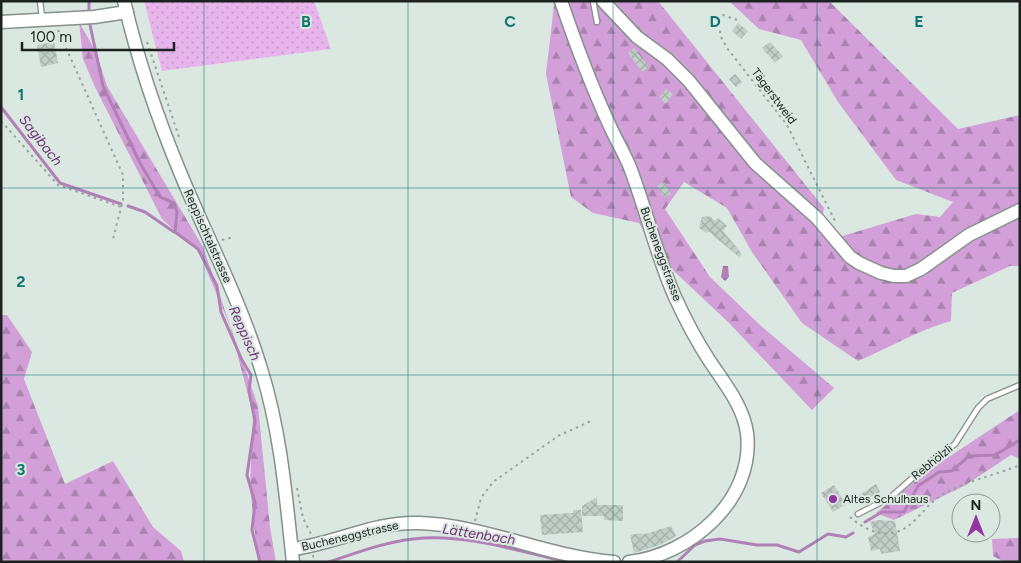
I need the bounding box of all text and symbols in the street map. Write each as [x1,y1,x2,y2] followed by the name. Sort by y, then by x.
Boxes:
[301,12,311,31] text: B
[504,12,516,31] text: C
[709,12,721,31] text: D
[914,12,924,31] text: E
[22,20,175,52] scale bar
[30,28,72,46] text: 100 m
[749,65,799,127] street label: Tägerstweid
[18,85,24,104] text: 1
[15,111,66,169] water label: Sagibach
[181,187,235,285] street label: Reppischtalstrasse
[637,205,685,303] street label: Bucheneggstrasse
[16,272,26,291] text: 2
[225,303,264,363] water label: Reppisch
[909,441,955,483] street label: Rebhölzli
[17,460,26,479] text: 3
[843,492,929,506] place label: Altes Schulhaus
[827,493,839,505] marker: Altes Schulhaus
[951,493,1001,543] north arrow
[971,497,981,514] text: N
[300,518,400,554] street label: Bucheneggstrasse
[441,520,517,549] water label: Lättenbach

